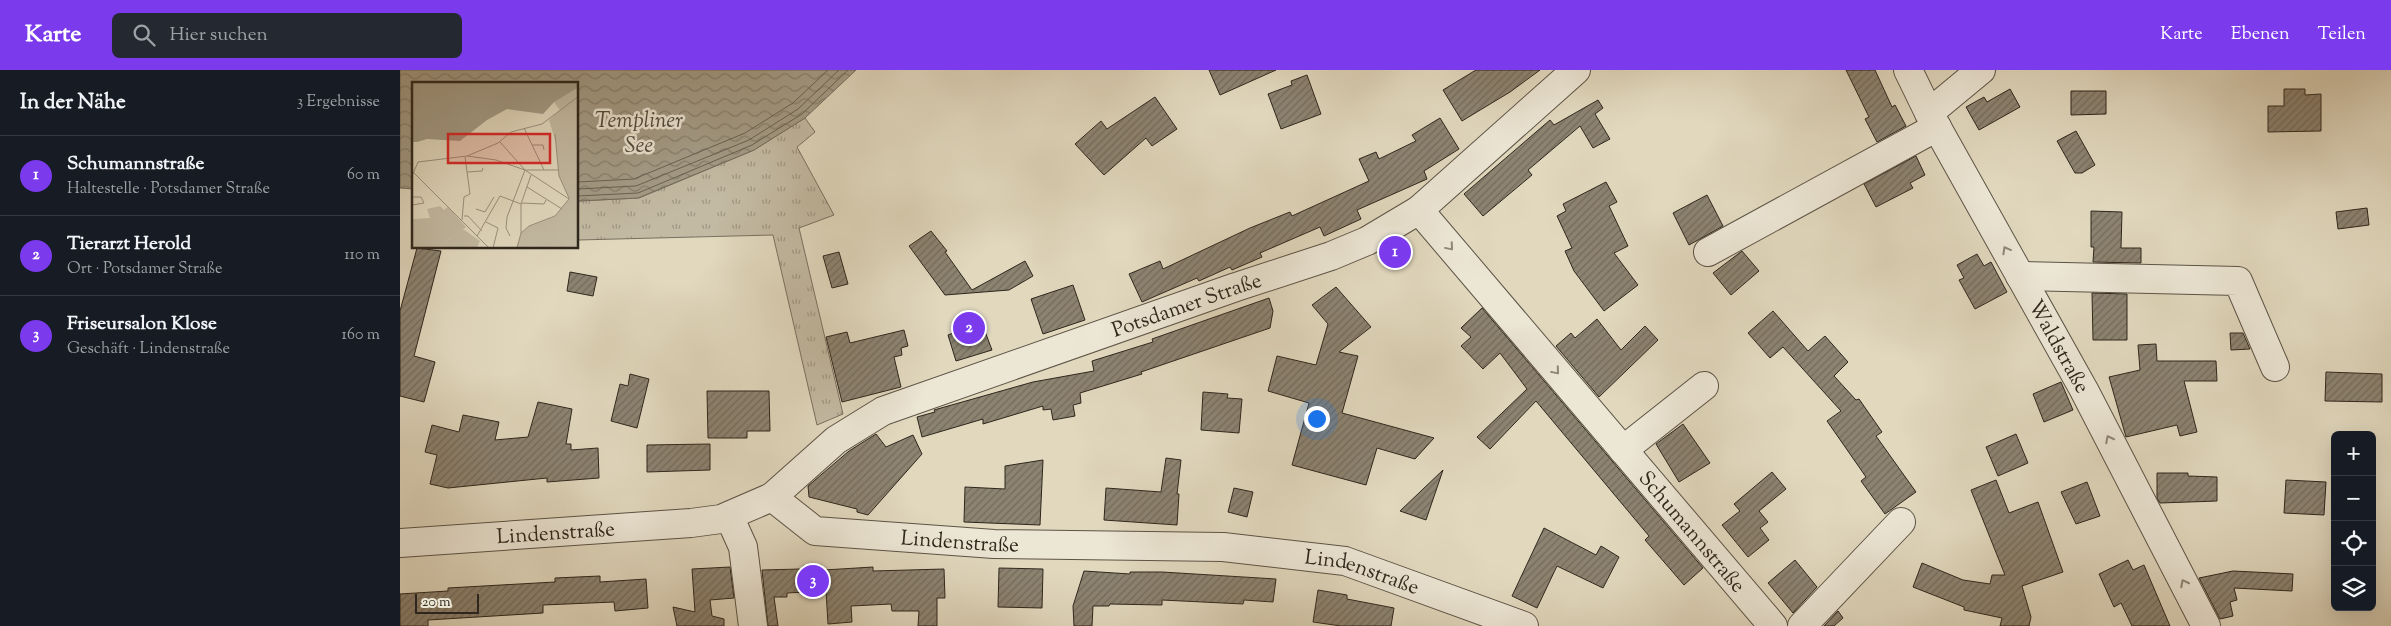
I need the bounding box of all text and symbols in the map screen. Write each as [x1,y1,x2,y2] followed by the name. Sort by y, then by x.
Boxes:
[112,13,462,58] search box
[25,18,82,52] text: Karte
[130,21,158,49] icon: search
[170,22,268,49] text: Hier suchen
[2160,22,2203,48] text: Karte
[2231,22,2290,48] text: Ebenen
[2318,22,2366,48] text: Teilen
[412,82,579,249] inset map
[20,88,126,118] text: In der Nähe
[297,91,380,114] text: 3 Ergebnisse
[595,106,683,163] water label: Templiner See
[67,151,204,178] text: Schumannstraße
[33,164,39,187] text: 1
[347,164,380,187] text: 60 m
[67,178,270,201] text: Haltestelle · Potsdamer Straße
[67,231,191,258] text: Tierarzt Herold
[1379,233,1411,271] pin: 1
[1445,241,1453,250] one-way arrow
[32,244,40,267] text: 2
[344,244,380,267] text: 110 m
[2002,246,2012,255] one-way arrow
[67,258,222,281] text: Ort · Potsdamer Straße
[1108,267,1266,346] street label: Potsdamer Straße
[2019,295,2096,399] street label: Waldstraße
[953,309,985,347] pin: 2
[67,311,217,338] text: Friseursalon Klose
[33,324,39,347] text: 3
[342,324,380,347] text: 160 m
[67,338,230,361] text: Geschäft · Lindenstraße
[1550,365,1559,374] one-way arrow
[1304,406,1330,432] your location
[2331,431,2376,611] map controls
[2331,431,2376,476] button: +
[2105,435,2115,444] one-way arrow
[1630,465,1752,600] street label: Schumannstraße
[2331,476,2376,521] button: −
[496,515,616,553] street label: Lindenstraße
[2331,521,2376,566] button: locate
[899,524,1019,561] street label: Lindenstraße
[1303,543,1423,604] street label: Lindenstraße
[797,562,829,600] pin: 3
[2331,566,2376,611] button: layers
[2180,579,2190,588] one-way arrow
[415,591,479,614] scale bar
[422,593,451,613] text: 20 m

